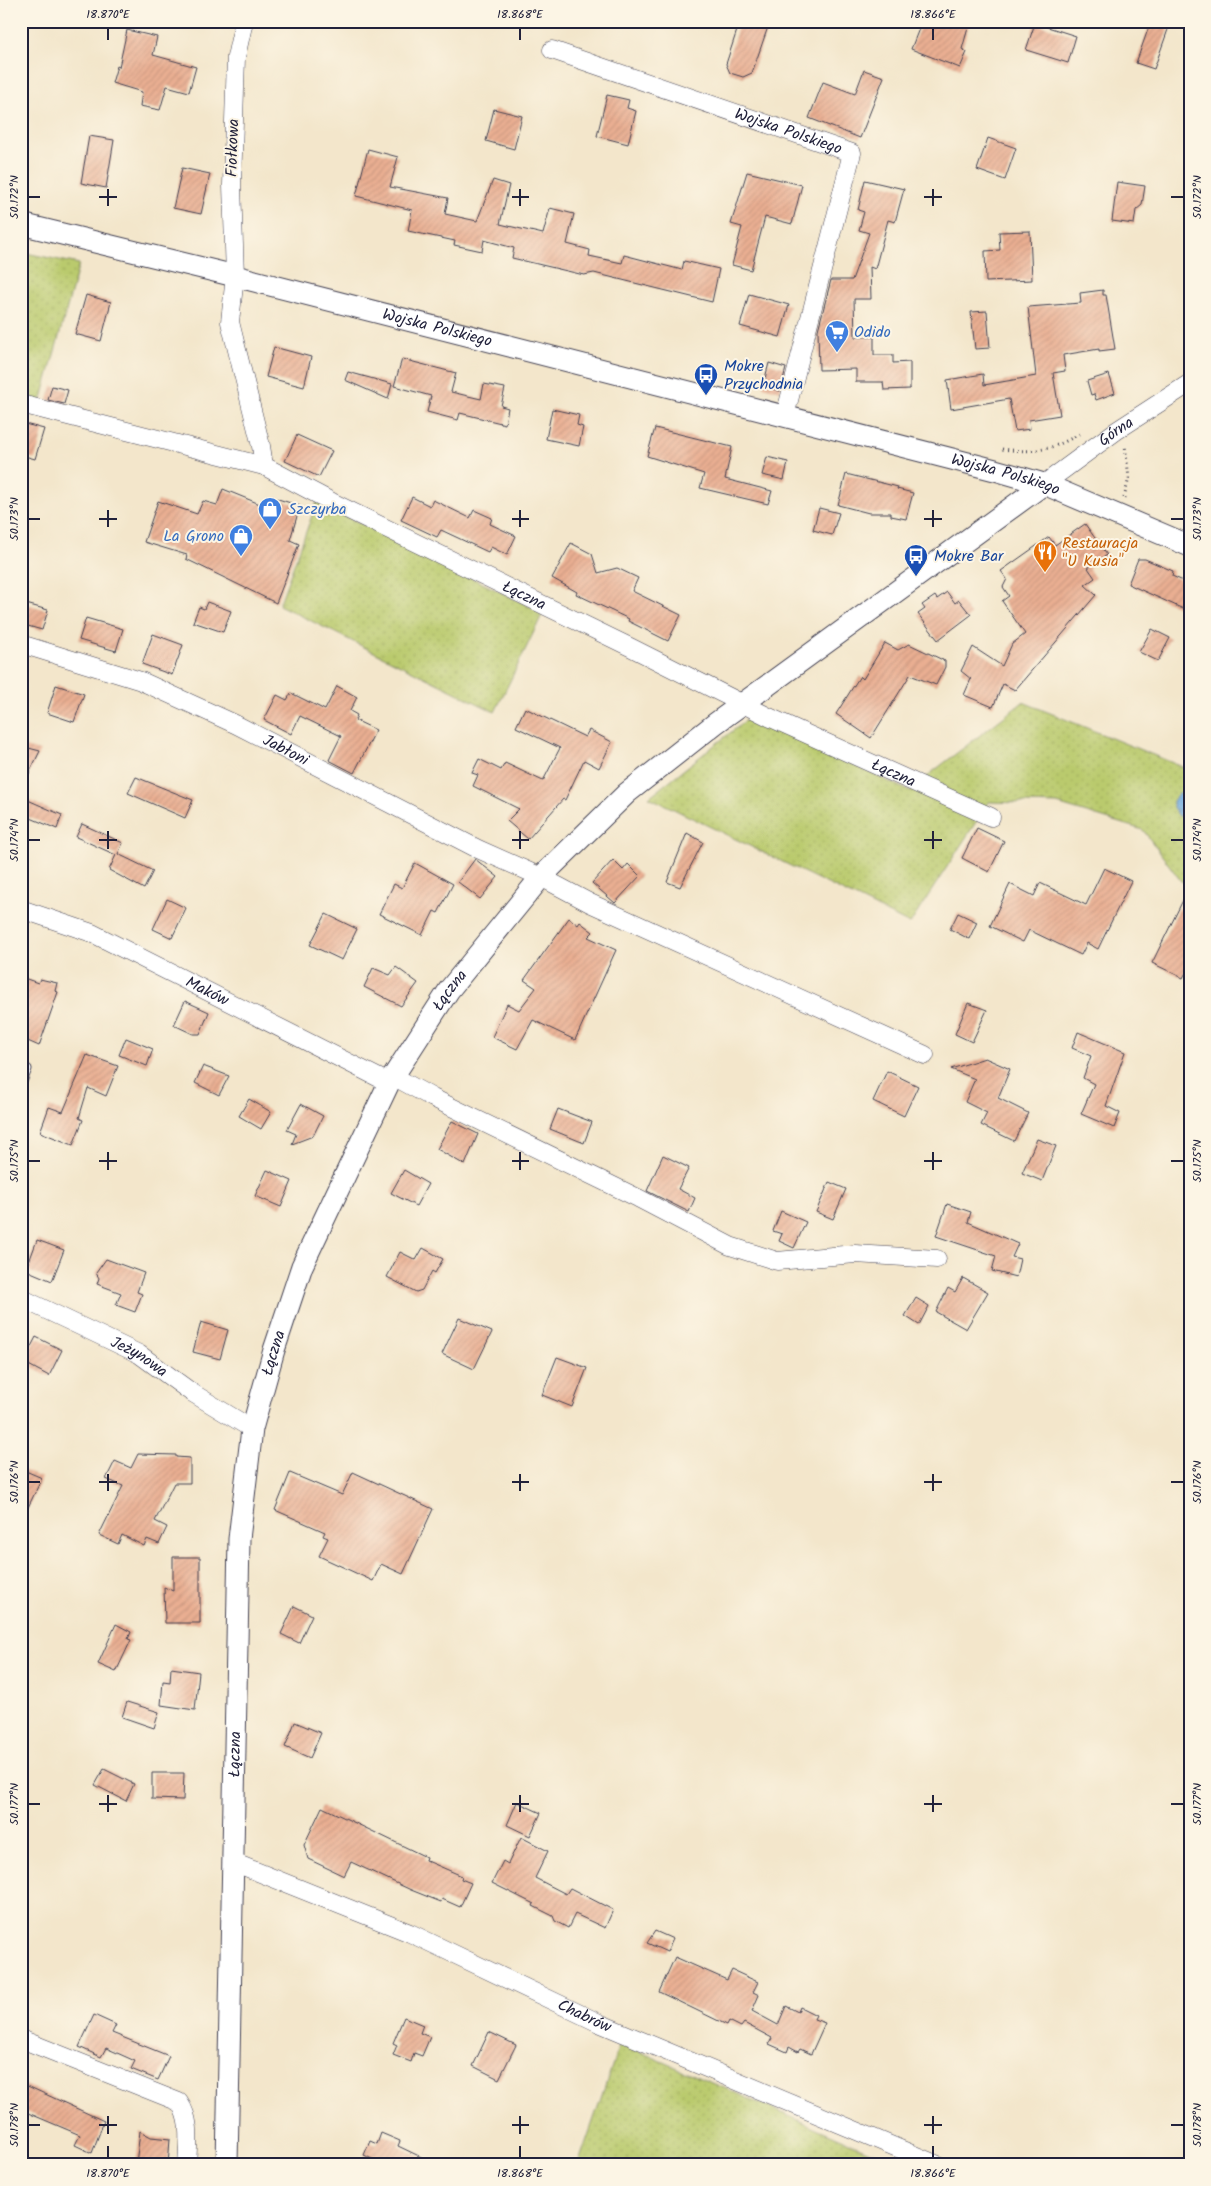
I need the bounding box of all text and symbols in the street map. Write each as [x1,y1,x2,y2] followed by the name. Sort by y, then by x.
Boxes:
[86,5,131,24] text: 18.870°E
[497,5,544,24] text: 18.868°E
[910,5,957,24] text: 18.866°E
[731,101,846,161] street label: Wojska Polskiego
[219,118,247,178] street label: Fiołkowa
[5,175,24,219] text: 50.172°N
[1188,175,1207,219] text: 50.172°N
[380,302,495,354] street label: Wojska Polskiego
[824,319,850,353] supermarket icon: Odido
[854,320,891,345] place label: Odido
[724,354,803,397] place label: Mokre Przychodnia
[693,362,719,396] bus stop icon: Mokre Przychodnia
[1093,410,1139,453] street label: Górna
[949,447,1064,502] street label: Wojska Polskiego
[257,496,283,530] shop icon: Szczyrba
[5,497,24,541] text: 50.173°N
[288,497,346,522] place label: Szczyrba
[1188,497,1207,541] text: 50.173°N
[228,523,254,557] shop icon: La Grono
[163,524,224,549] place label: La Grono
[1062,531,1138,574] place label: Restauracja "U Kusia"
[1032,539,1058,573] restaurant icon: Restauracja "U Kusia"
[903,543,929,577] bus stop icon: Mokre Bar
[934,544,1005,569] place label: Mokre Bar
[498,574,550,617] street label: Łączna
[258,728,314,773] street label: Jabłoni
[868,752,920,794] street label: Łączna
[5,818,24,862] text: 50.174°N
[1188,818,1207,862] text: 50.174°N
[426,964,473,1016] street label: Łączna
[181,970,233,1013] street label: Maków
[5,1139,24,1183] text: 50.175°N
[1188,1139,1207,1183] text: 50.175°N
[255,1327,292,1378] street label: Łączna
[106,1330,173,1384] street label: Jeżynowa
[5,1460,24,1504] text: 50.176°N
[1188,1460,1207,1504] text: 50.176°N
[222,1731,248,1777] street label: Łączna
[5,1783,24,1825] text: 50.177°N
[1188,1783,1207,1825] text: 50.177°N
[553,1992,616,2040] street label: Chabrów
[5,2103,24,2147] text: 50.178°N
[1188,2103,1207,2147] text: 50.178°N
[86,2164,131,2183] text: 18.870°E
[497,2164,544,2183] text: 18.868°E
[910,2164,957,2183] text: 18.866°E

